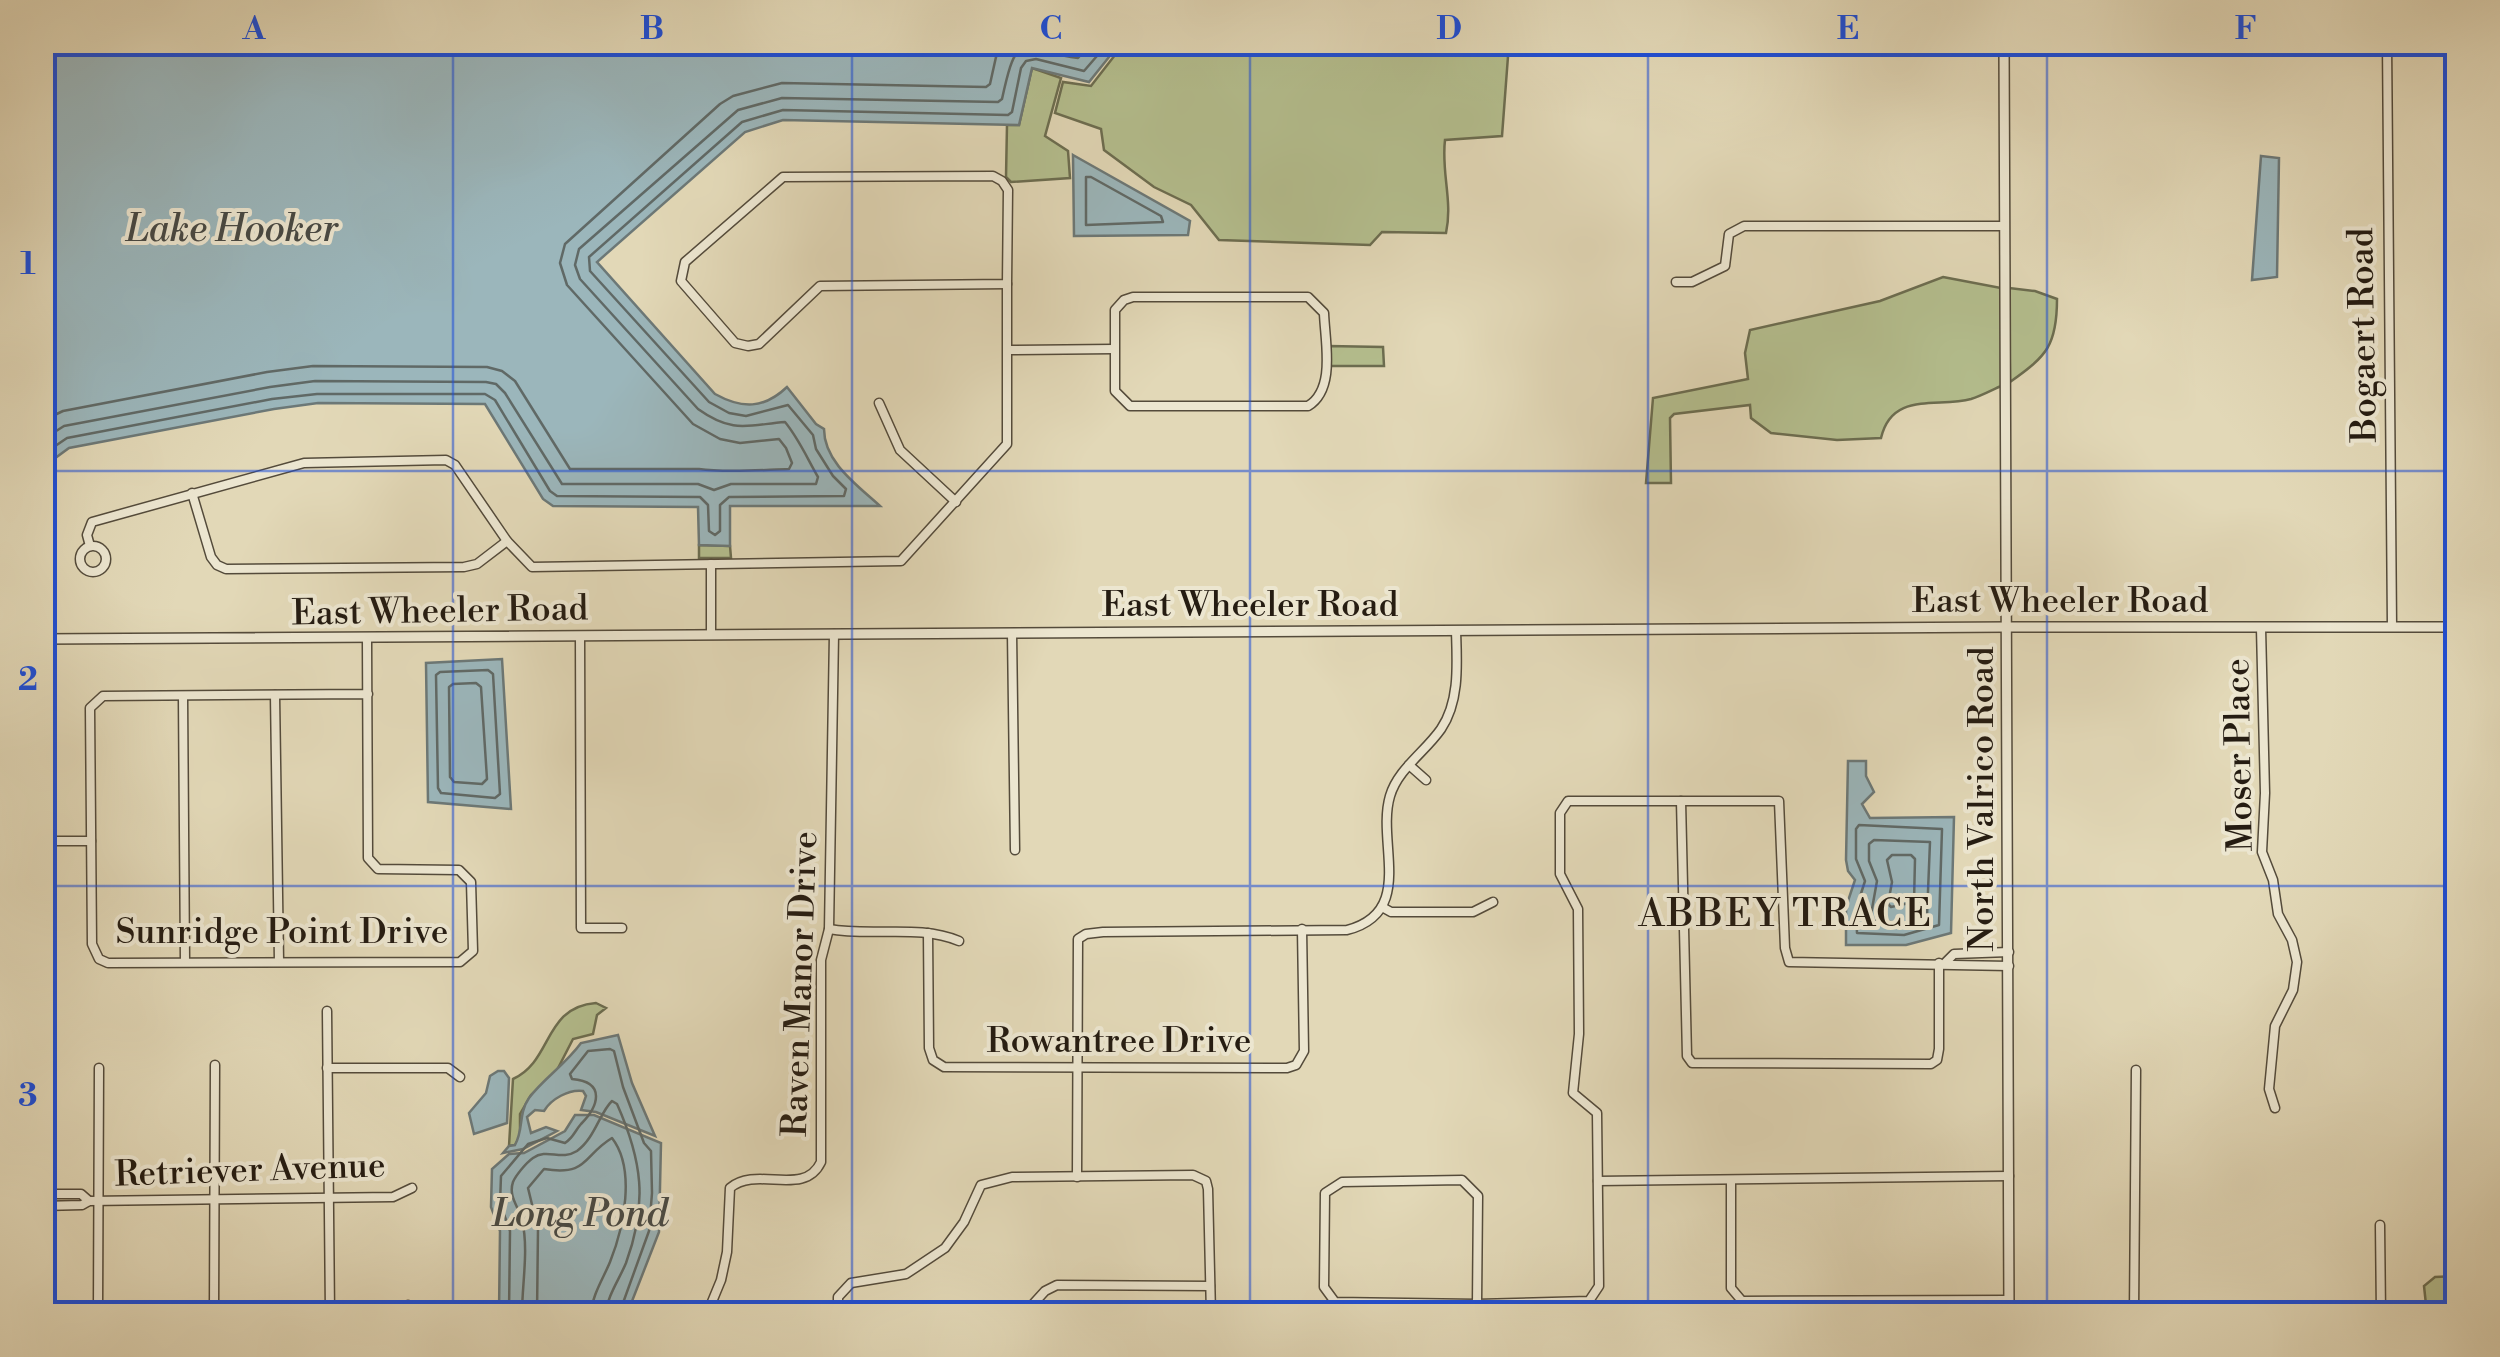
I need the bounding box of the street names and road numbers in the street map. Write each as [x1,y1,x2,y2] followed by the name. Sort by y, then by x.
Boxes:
[2340,227,2387,444] street label: Bogaert Road
[1912,580,2208,623] street label: East Wheeler Road
[1102,584,1398,627] street label: East Wheeler Road
[291,587,589,636] street label: East Wheeler Road
[1961,646,2004,952] street label: North Valrico Road
[2216,658,2263,852] street label: Moser Place
[774,831,827,1138] street label: Raven Manor Drive
[115,911,449,954] street label: Sunridge Point Drive
[987,1020,1251,1063] street label: Rowantree Drive
[114,1144,386,1197] street label: Retriever Avenue

